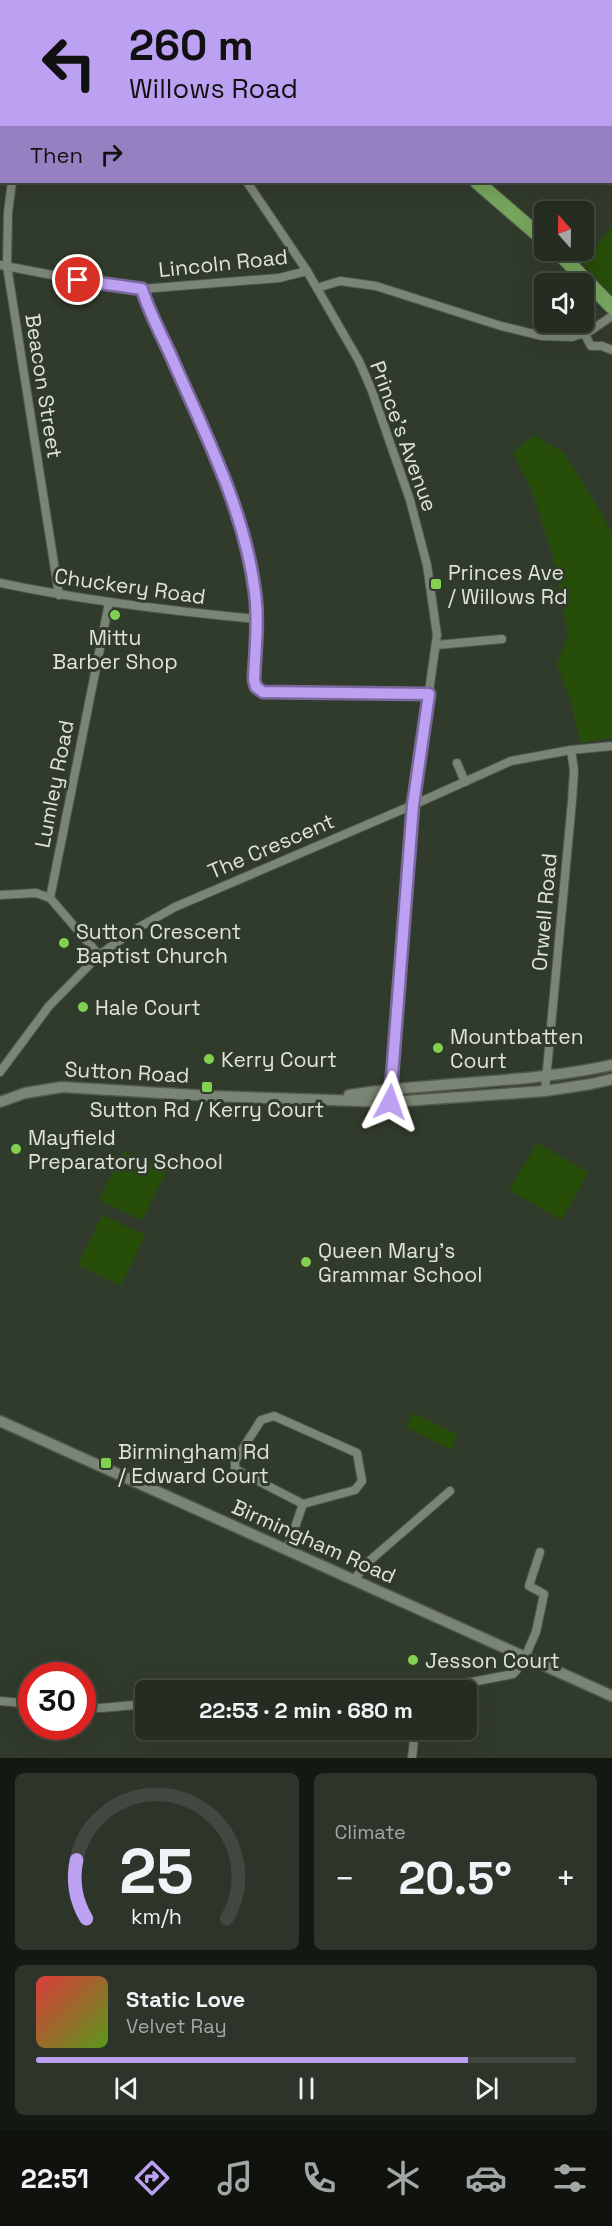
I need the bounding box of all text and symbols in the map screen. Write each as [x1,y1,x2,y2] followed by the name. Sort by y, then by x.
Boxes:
[129,19,254,72] text: 260 m
[30,24,108,102] icon: left
[129,71,298,106] text: Willows Road
[95,138,128,171] icon: right
[30,141,83,169] text: Then
[534,201,594,261] north arrow
[534,201,594,333] map controls
[157,243,289,283] street label: Lincoln Road
[52,254,103,305] pin
[61,263,94,296] icon: arrive
[534,273,594,333] button: sound
[19,312,69,460] street label: Beacon Street
[364,357,444,515] street label: Prince's Avenue
[448,559,568,610] place label: Princes Ave / Willows Rd
[53,562,207,610] street label: Chuckery Road
[429,577,443,591] marker: Princes Ave / Willows Rd
[108,608,122,622] marker: Mittu Barber Shop
[52,624,178,675] place label: Mittu Barber Shop
[28,718,80,850] street label: Lumley Road
[204,807,338,885] street label: The Crescent
[525,852,563,972] street label: Orwell Road
[76,918,241,969] place label: Sutton Crescent Baptist Church
[57,936,71,950] marker: Sutton Crescent Baptist Church
[95,994,201,1021] place label: Hale Court
[76,1000,90,1014] marker: Hale Court
[450,1023,584,1074] place label: Mountbatten Court
[431,1041,445,1055] marker: Mountbatten Court
[221,1046,337,1073] place label: Kerry Court
[202,1052,216,1066] marker: Kerry Court
[64,1055,190,1089] street label: Sutton Road
[358,1070,422,1134] position arrow
[200,1080,214,1094] marker: Sutton Rd / Kerry Court
[90,1096,324,1123] place label: Sutton Rd / Kerry Court
[28,1124,223,1175] place label: Mayfield Preparatory School
[9,1142,23,1156] marker: Mayfield Preparatory School
[318,1237,482,1288] place label: Queen Mary's Grammar School
[299,1255,313,1269] marker: Queen Mary's Grammar School
[118,1438,270,1489] place label: Birmingham Rd / Edward Court
[99,1456,113,1470] marker: Birmingham Rd / Edward Court
[228,1493,400,1589] street label: Birmingham Road
[425,1647,560,1674] place label: Jesson Court
[406,1653,420,1667] marker: Jesson Court
[18,1662,96,1740] speed limit sign: 30
[199,1696,413,1724] text: 22:53 · 2 min · 680 m
[335,1819,406,1845] text: Climate
[119,1832,194,1911] text: 25
[399,1850,512,1907] text: 20.5°
[335,1858,355,1900] text: −
[556,1858,576,1900] text: +
[131,1903,182,1930] text: km/h
[126,1985,245,2013] text: Static Love
[126,2013,227,2039] text: Velvet Ray
[110,2072,143,2105] icon: previous
[290,2072,323,2105] icon: pause
[470,2072,503,2105] icon: next
[131,2157,173,2199] icon: directions
[214,2157,256,2199] icon: music
[298,2157,340,2199] icon: phone
[382,2157,424,2199] icon: climate
[465,2157,507,2199] icon: car
[549,2157,591,2199] icon: filters
[21,2161,89,2196] text: 22:51

